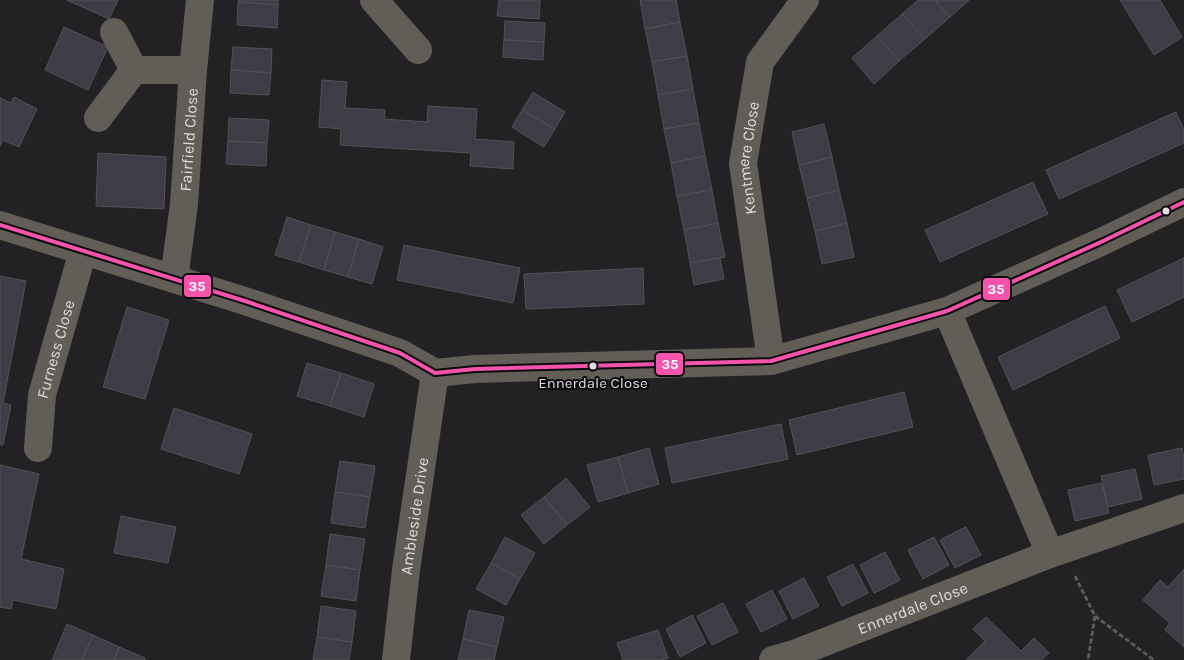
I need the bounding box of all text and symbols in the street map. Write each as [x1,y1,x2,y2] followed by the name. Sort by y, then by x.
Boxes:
[176,88,202,192] street label: Fairfield Close
[734,100,763,216] street label: Kentmere Close
[1161,206,1171,216] unlabelled marker
[183,274,212,298] line badge: 35
[982,277,1011,301] line badge: 35
[189,278,205,295] text: 35
[988,281,1004,298] text: 35
[33,298,79,401] street label: Furness Close
[655,352,684,376] line badge: 35
[662,356,678,373] text: 35
[588,361,598,371] marker: Ennerdale Close
[538,374,648,392] place label: Ennerdale Close
[397,456,432,576] street label: Ambleside Drive
[855,578,970,638] street label: Ennerdale Close

